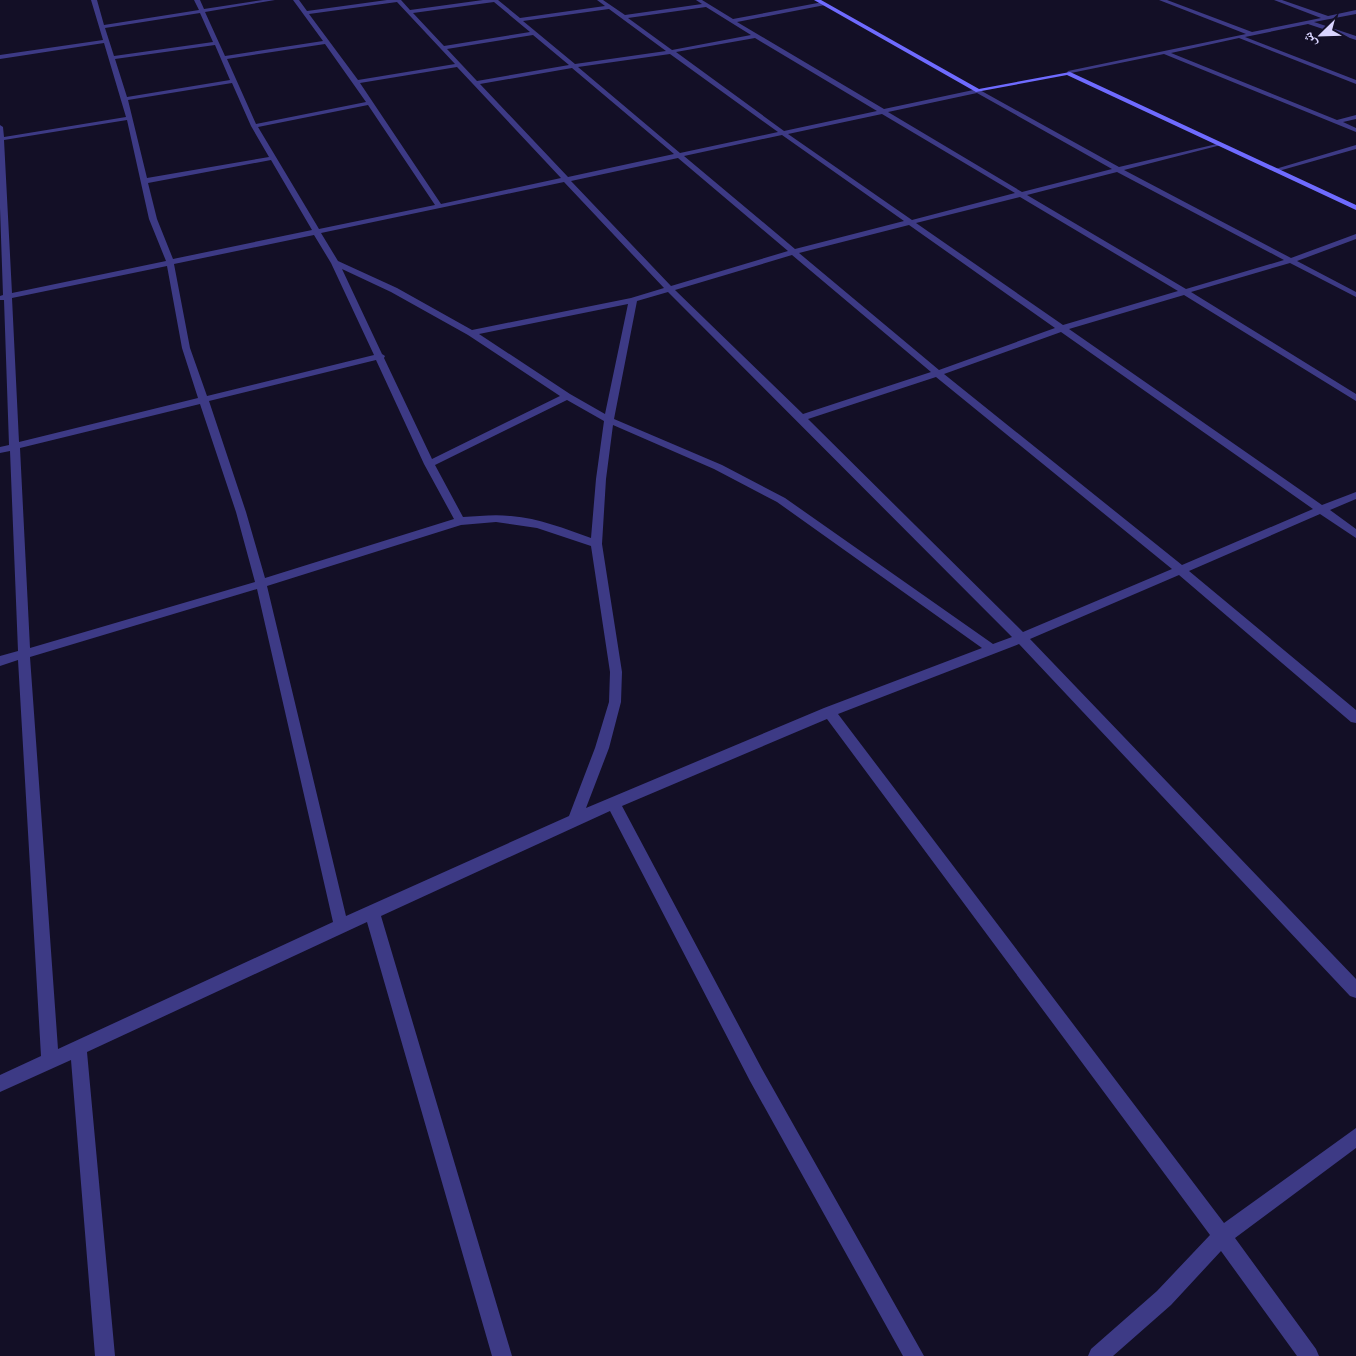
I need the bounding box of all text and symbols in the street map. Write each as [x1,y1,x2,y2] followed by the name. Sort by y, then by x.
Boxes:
[1296,10,1346,60] north arrow
[1299,30,1320,50] text: ش

